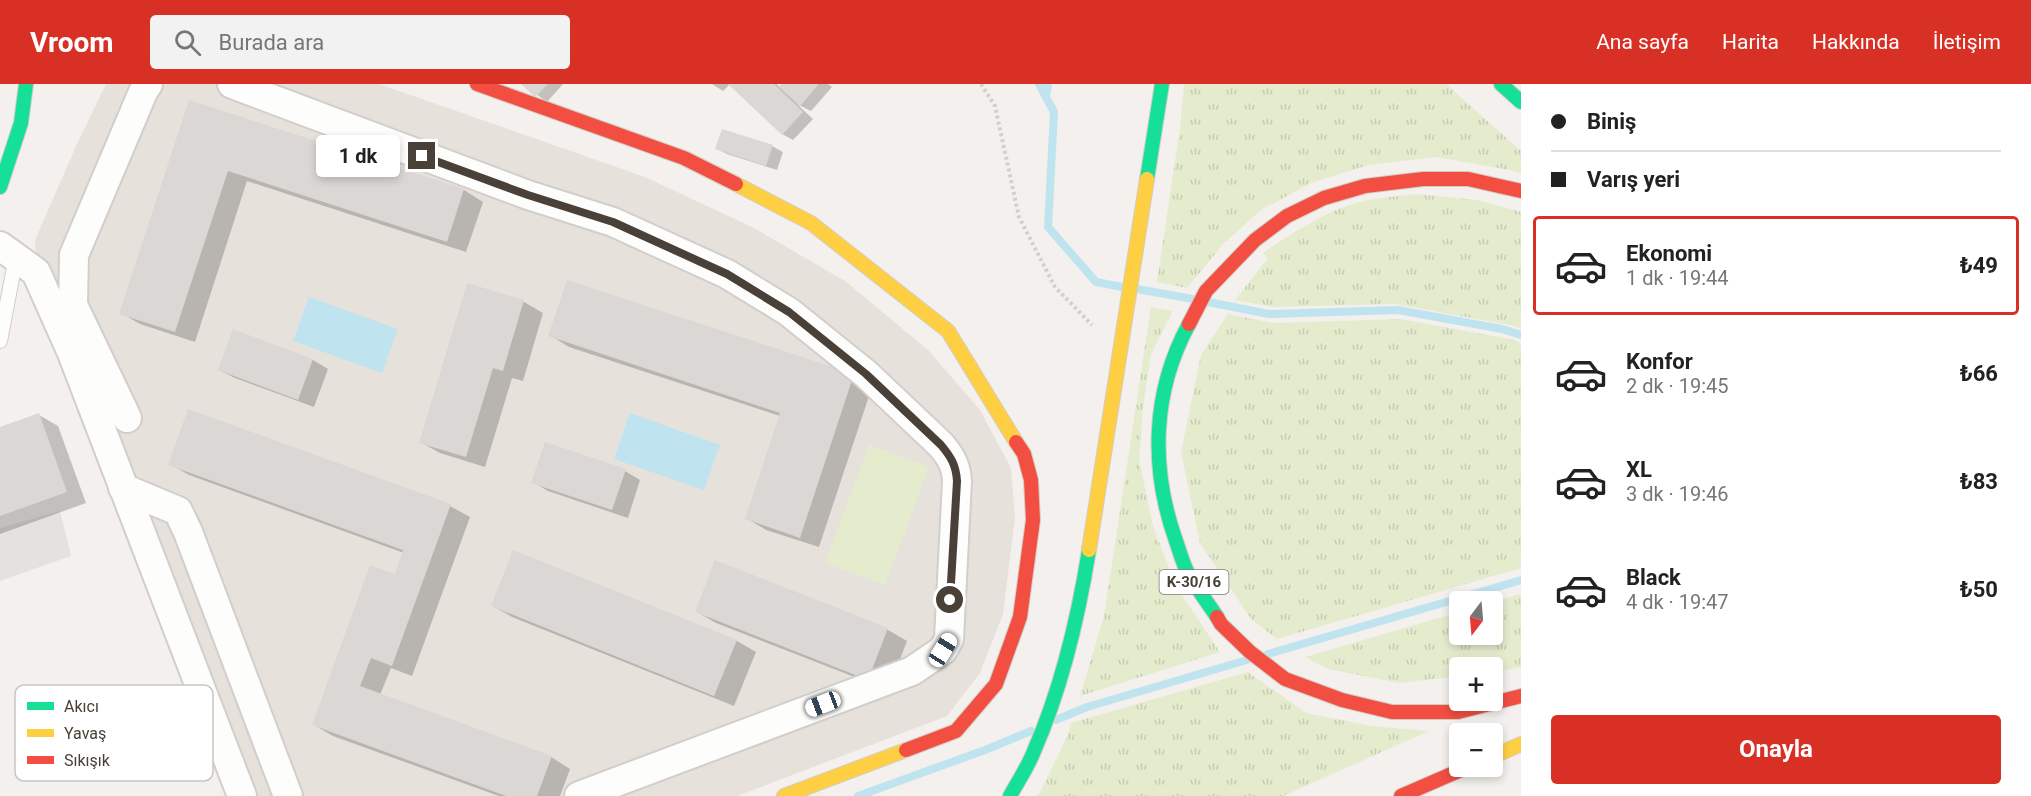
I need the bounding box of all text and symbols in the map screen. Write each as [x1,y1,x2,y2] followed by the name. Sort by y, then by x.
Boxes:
[150,15,570,69] search box
[30,26,114,59] text: Vroom
[171,26,204,59] icon: search
[219,30,324,55] text: Burada ara
[1596,30,1689,54] text: Ana sayfa
[1722,30,1779,54] text: Harita
[1812,30,1900,54] text: Hakkında
[1933,30,2001,54] text: İletişim
[1587,109,1636,134] text: Biniş
[317,135,401,177] callout: 1 dk
[408,142,435,169] route end
[339,144,377,168] text: 1 dk
[1587,167,1680,192] text: Varış yeri
[1554,239,1608,293] icon: car
[1626,241,1712,266] text: Ekonomi
[1960,253,1998,278] text: ₺49
[1626,266,1729,290] text: 1 dk · 19:44
[1554,347,1608,401] icon: car
[1626,349,1693,374] text: Konfor
[1960,361,1998,386] text: ₺66
[1626,374,1729,398] text: 2 dk · 19:45
[1554,455,1608,509] icon: car
[1626,457,1652,482] text: XL
[1960,469,1998,494] text: ₺83
[1626,482,1729,506] text: 3 dk · 19:46
[1554,563,1608,617] icon: car
[1626,565,1681,590] text: Black
[1160,570,1228,594] road number: K-30/16
[1960,577,1998,602] text: ₺50
[936,586,963,613] route start
[1626,590,1729,614] text: 4 dk · 19:47
[1449,591,1503,645] north arrow
[1449,591,1503,777] map controls
[926,630,960,670] car
[1449,657,1503,711] button: +
[15,685,213,781] legend
[803,689,843,719] car
[64,697,99,716] text: Akıcı
[1551,715,2001,784] button: Onayla
[1449,723,1503,777] button: −
[64,724,106,743] text: Yavaş
[64,751,111,770] text: Sıkışık

